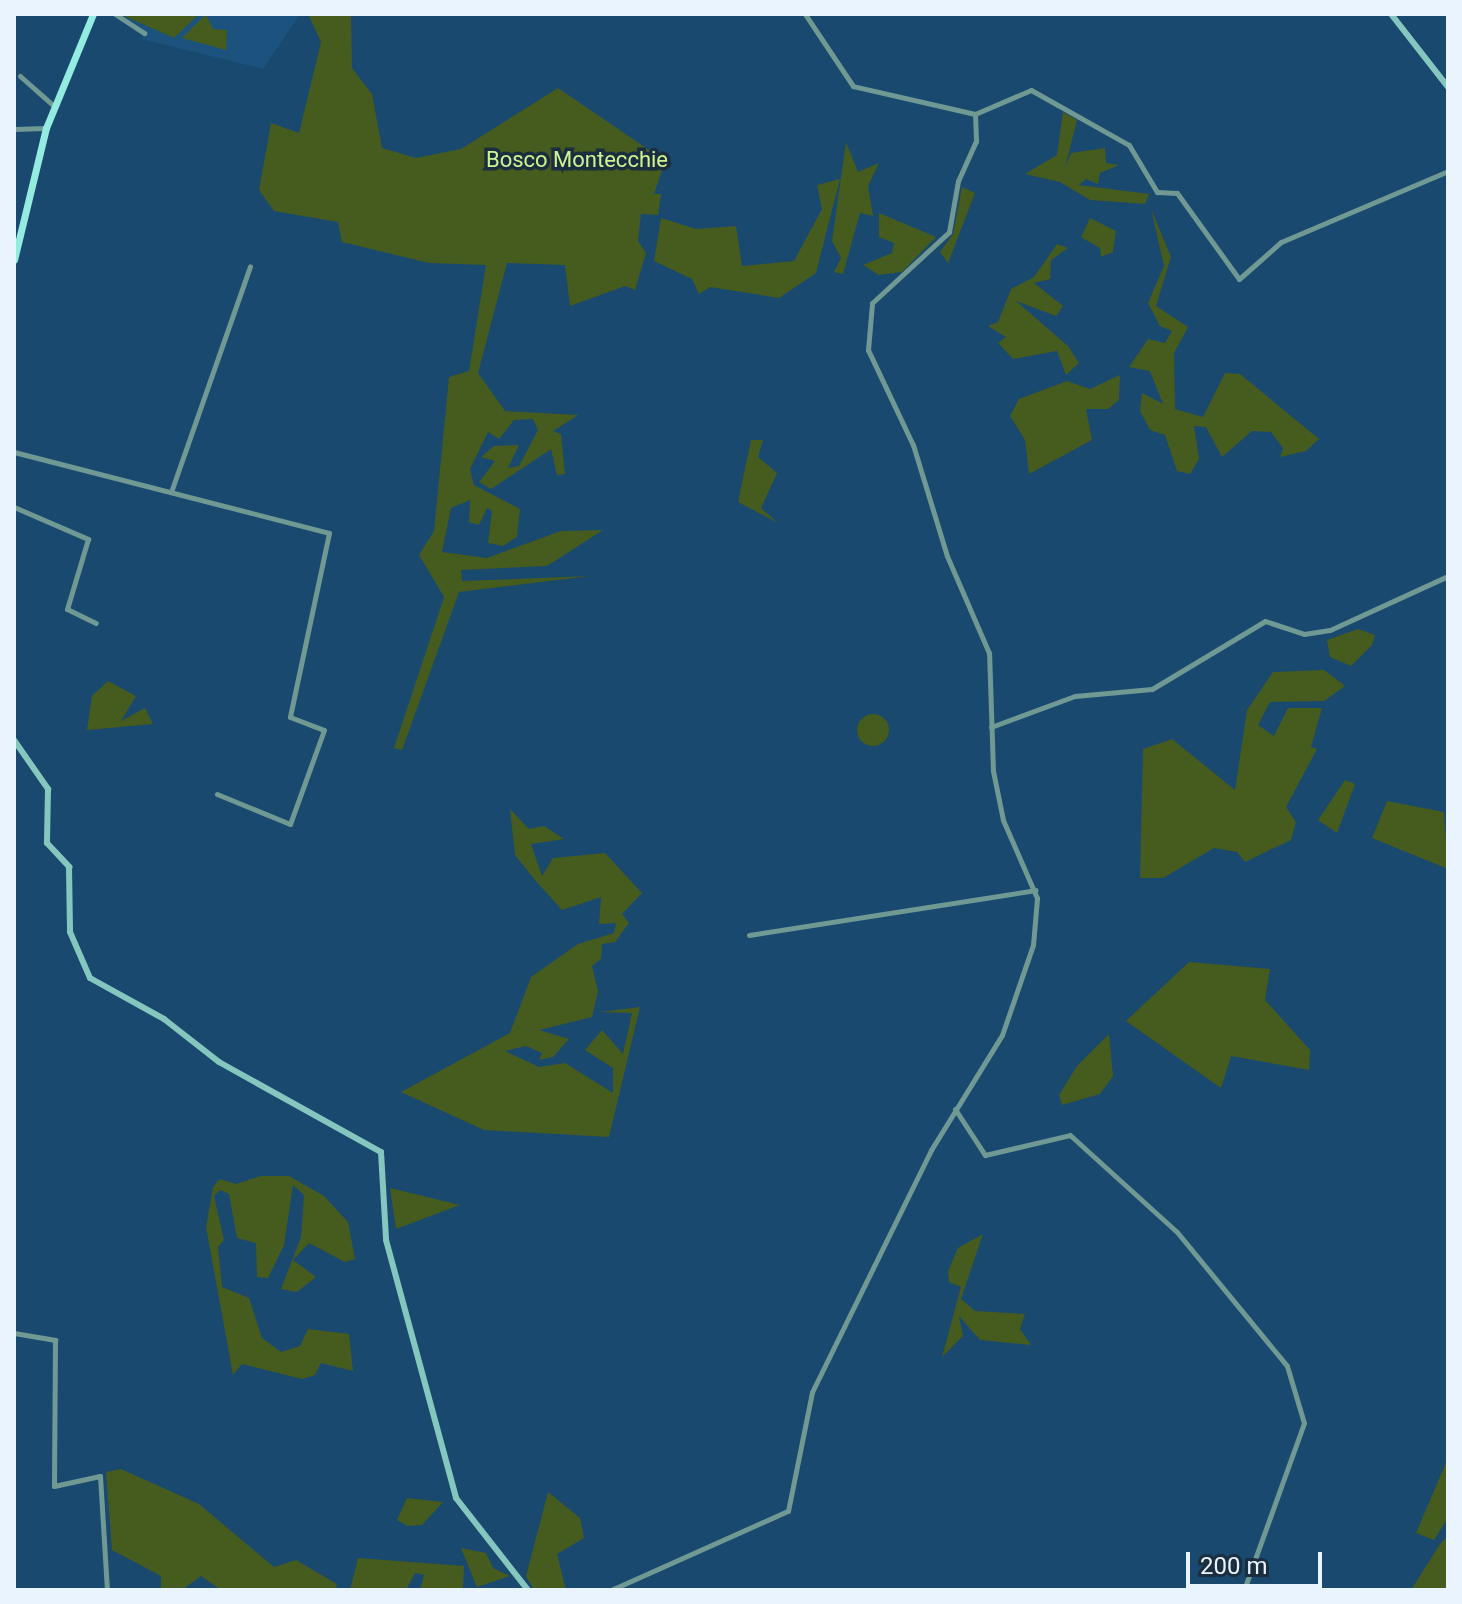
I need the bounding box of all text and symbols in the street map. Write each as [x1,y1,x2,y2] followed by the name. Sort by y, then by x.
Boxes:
[486,147,668,173] park label: Bosco Montecchie
[1190,1536,1326,1586] scale bar
[1200,1552,1267,1580] text: 200 m

